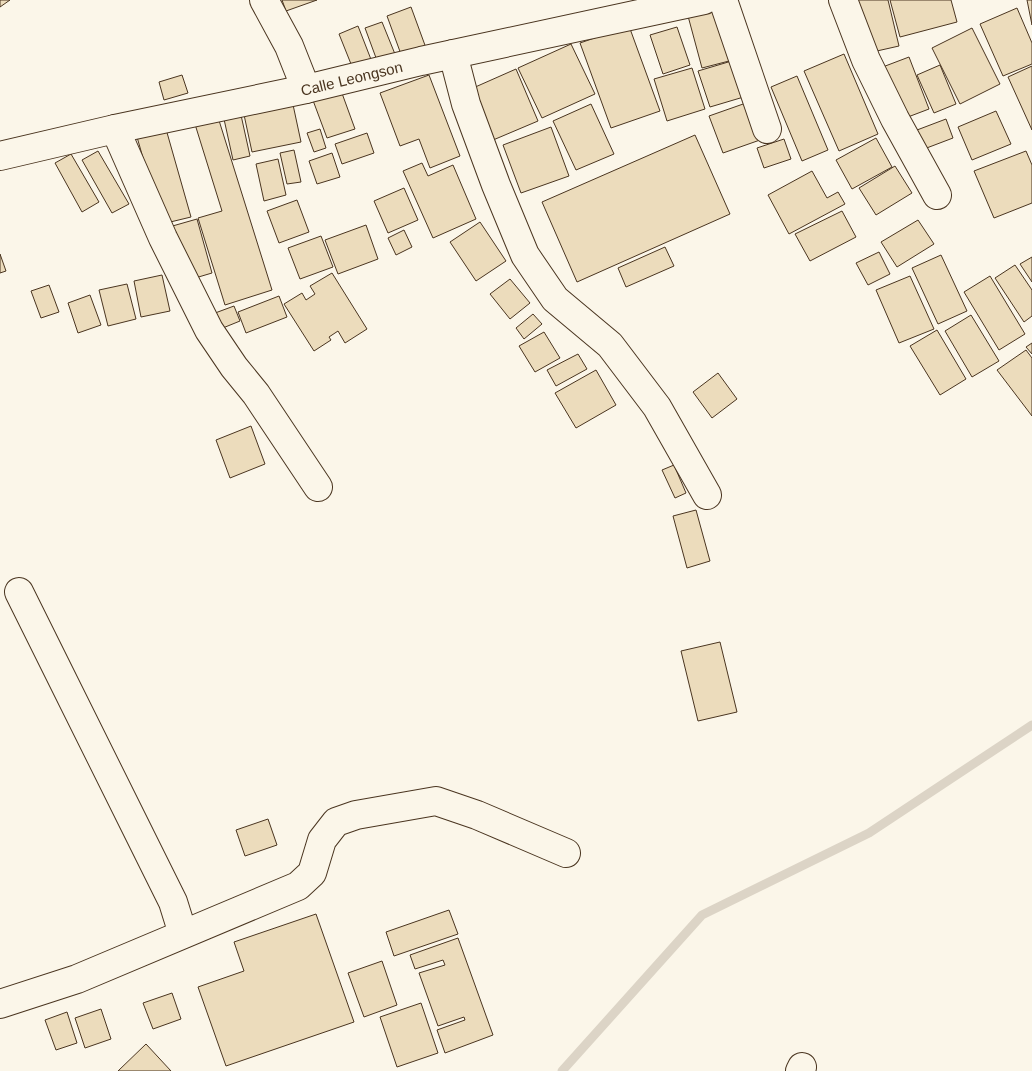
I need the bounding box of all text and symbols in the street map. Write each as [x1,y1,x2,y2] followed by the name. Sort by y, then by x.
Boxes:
[299,57,404,99] street label: Calle Leongson

